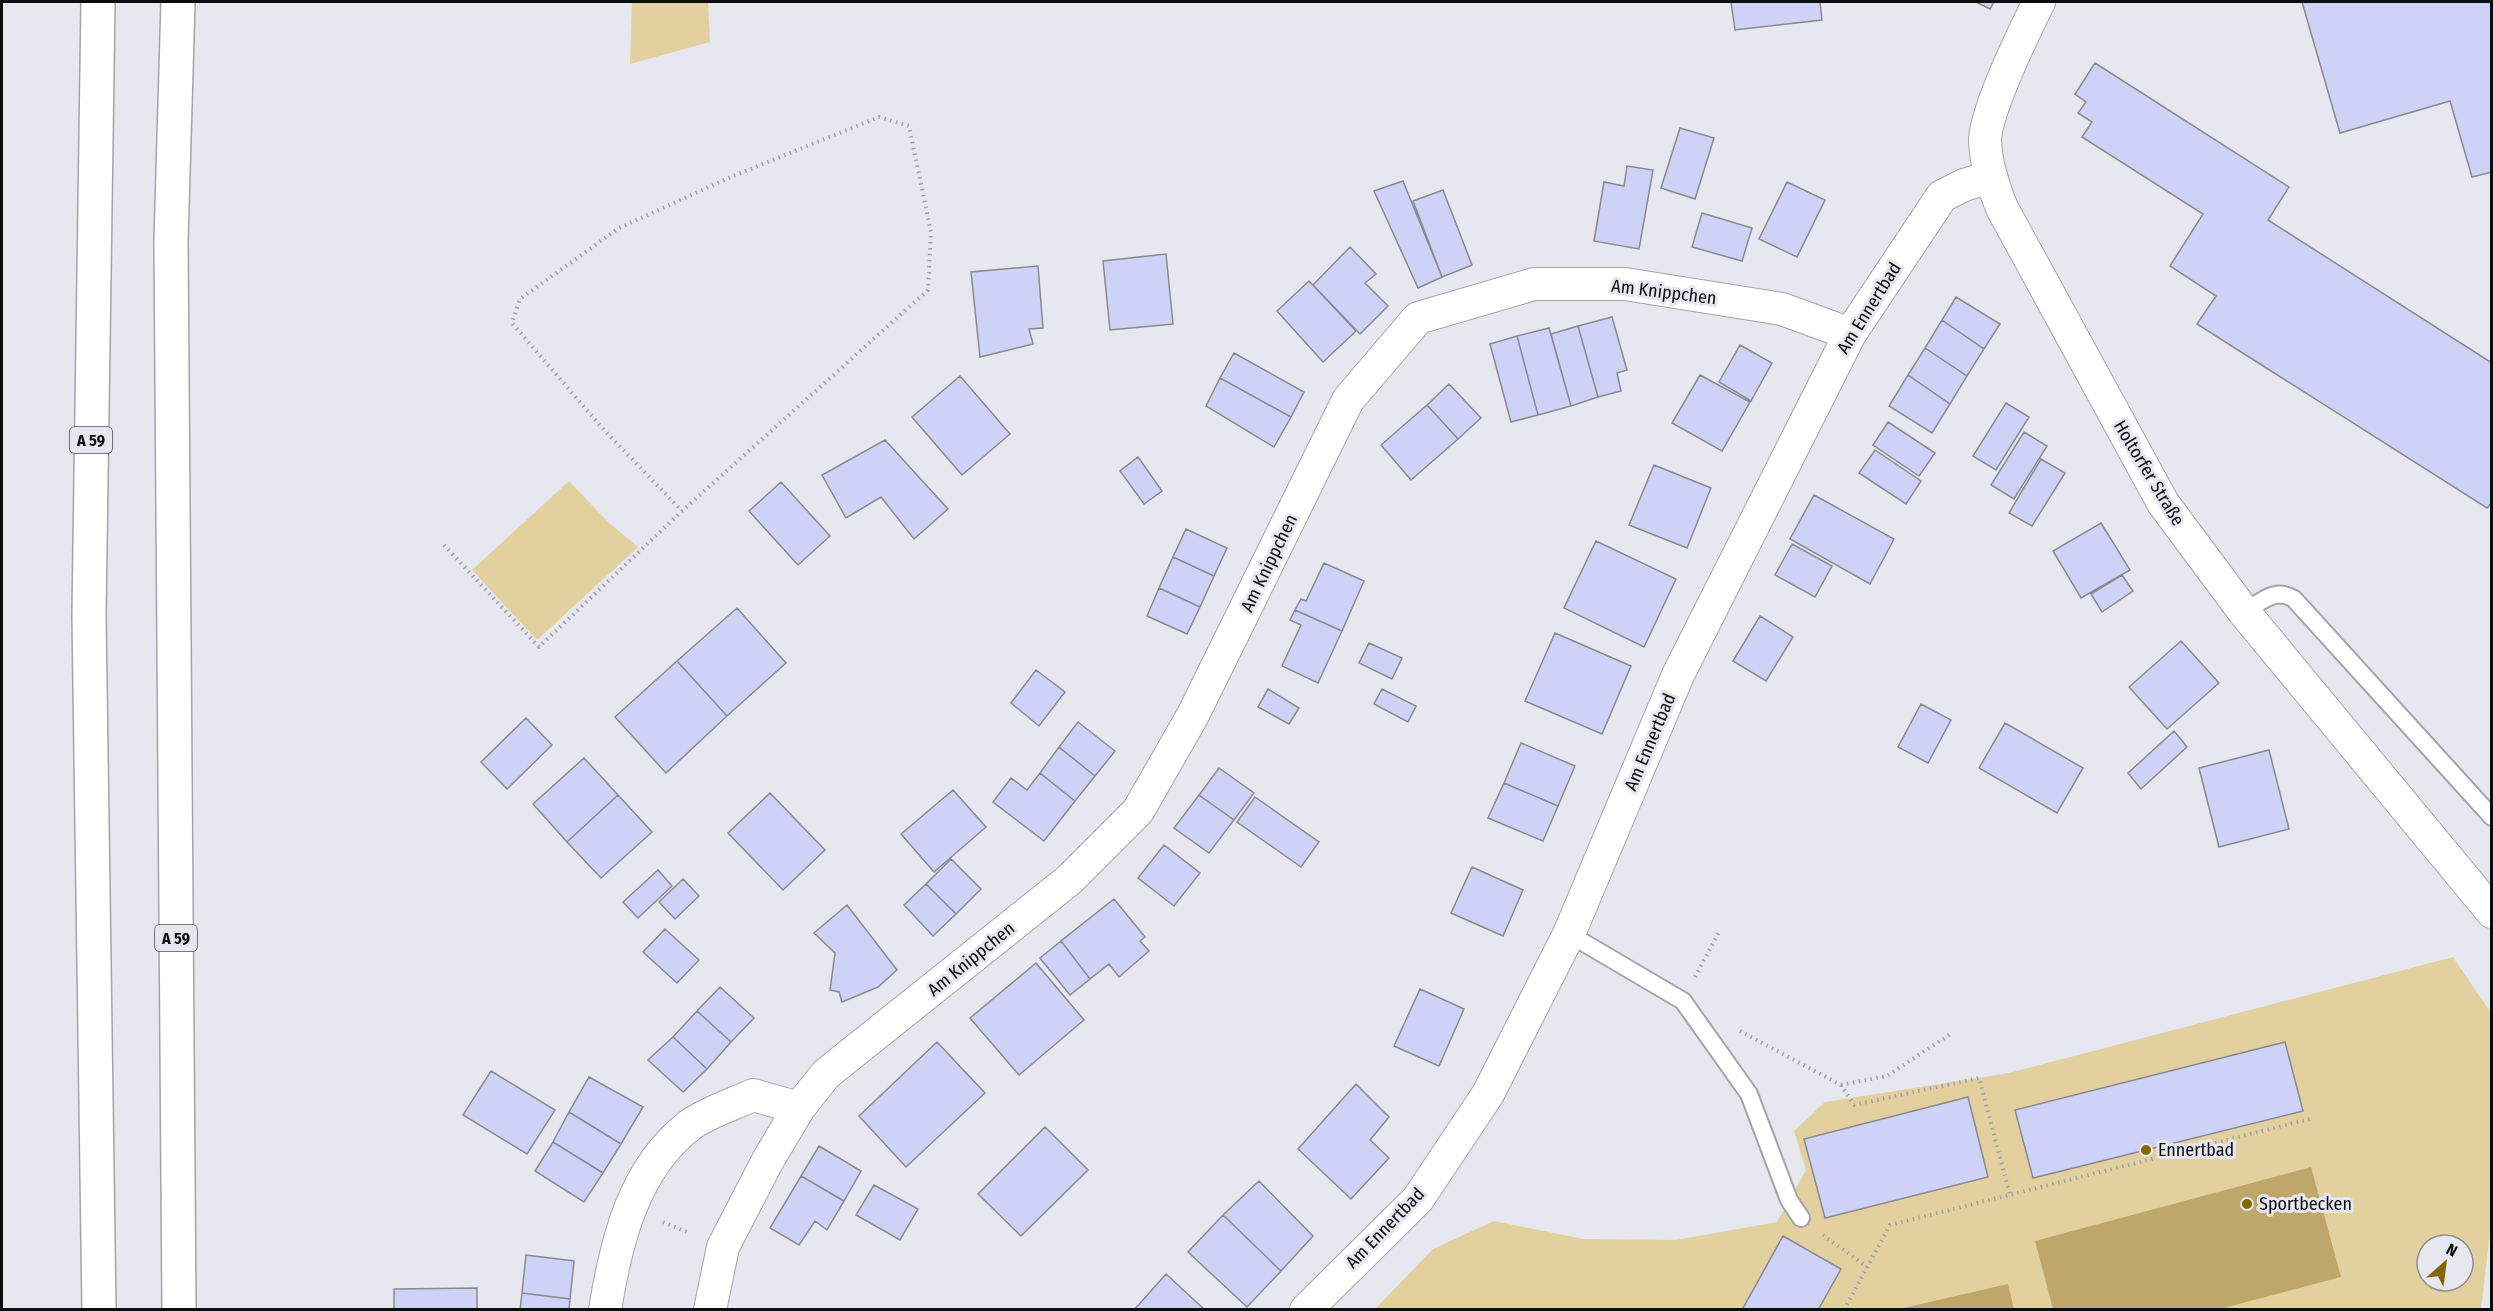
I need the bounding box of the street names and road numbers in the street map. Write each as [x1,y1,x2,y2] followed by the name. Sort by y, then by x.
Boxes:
[1832,258,1906,358] street label: Am Ennertbad
[1610,275,1718,309] street label: Am Knippchen
[2109,416,2189,530] street label: Holtorfer Straße
[70,427,112,453] road number: A 59
[1236,511,1302,615] street label: Am Knippchen
[1620,690,1680,794] street label: Am Ennertbad
[923,917,1019,1001] street label: Am Knippchen
[155,925,197,951] road number: A 59
[1341,1183,1429,1273] street label: Am Ennertbad

